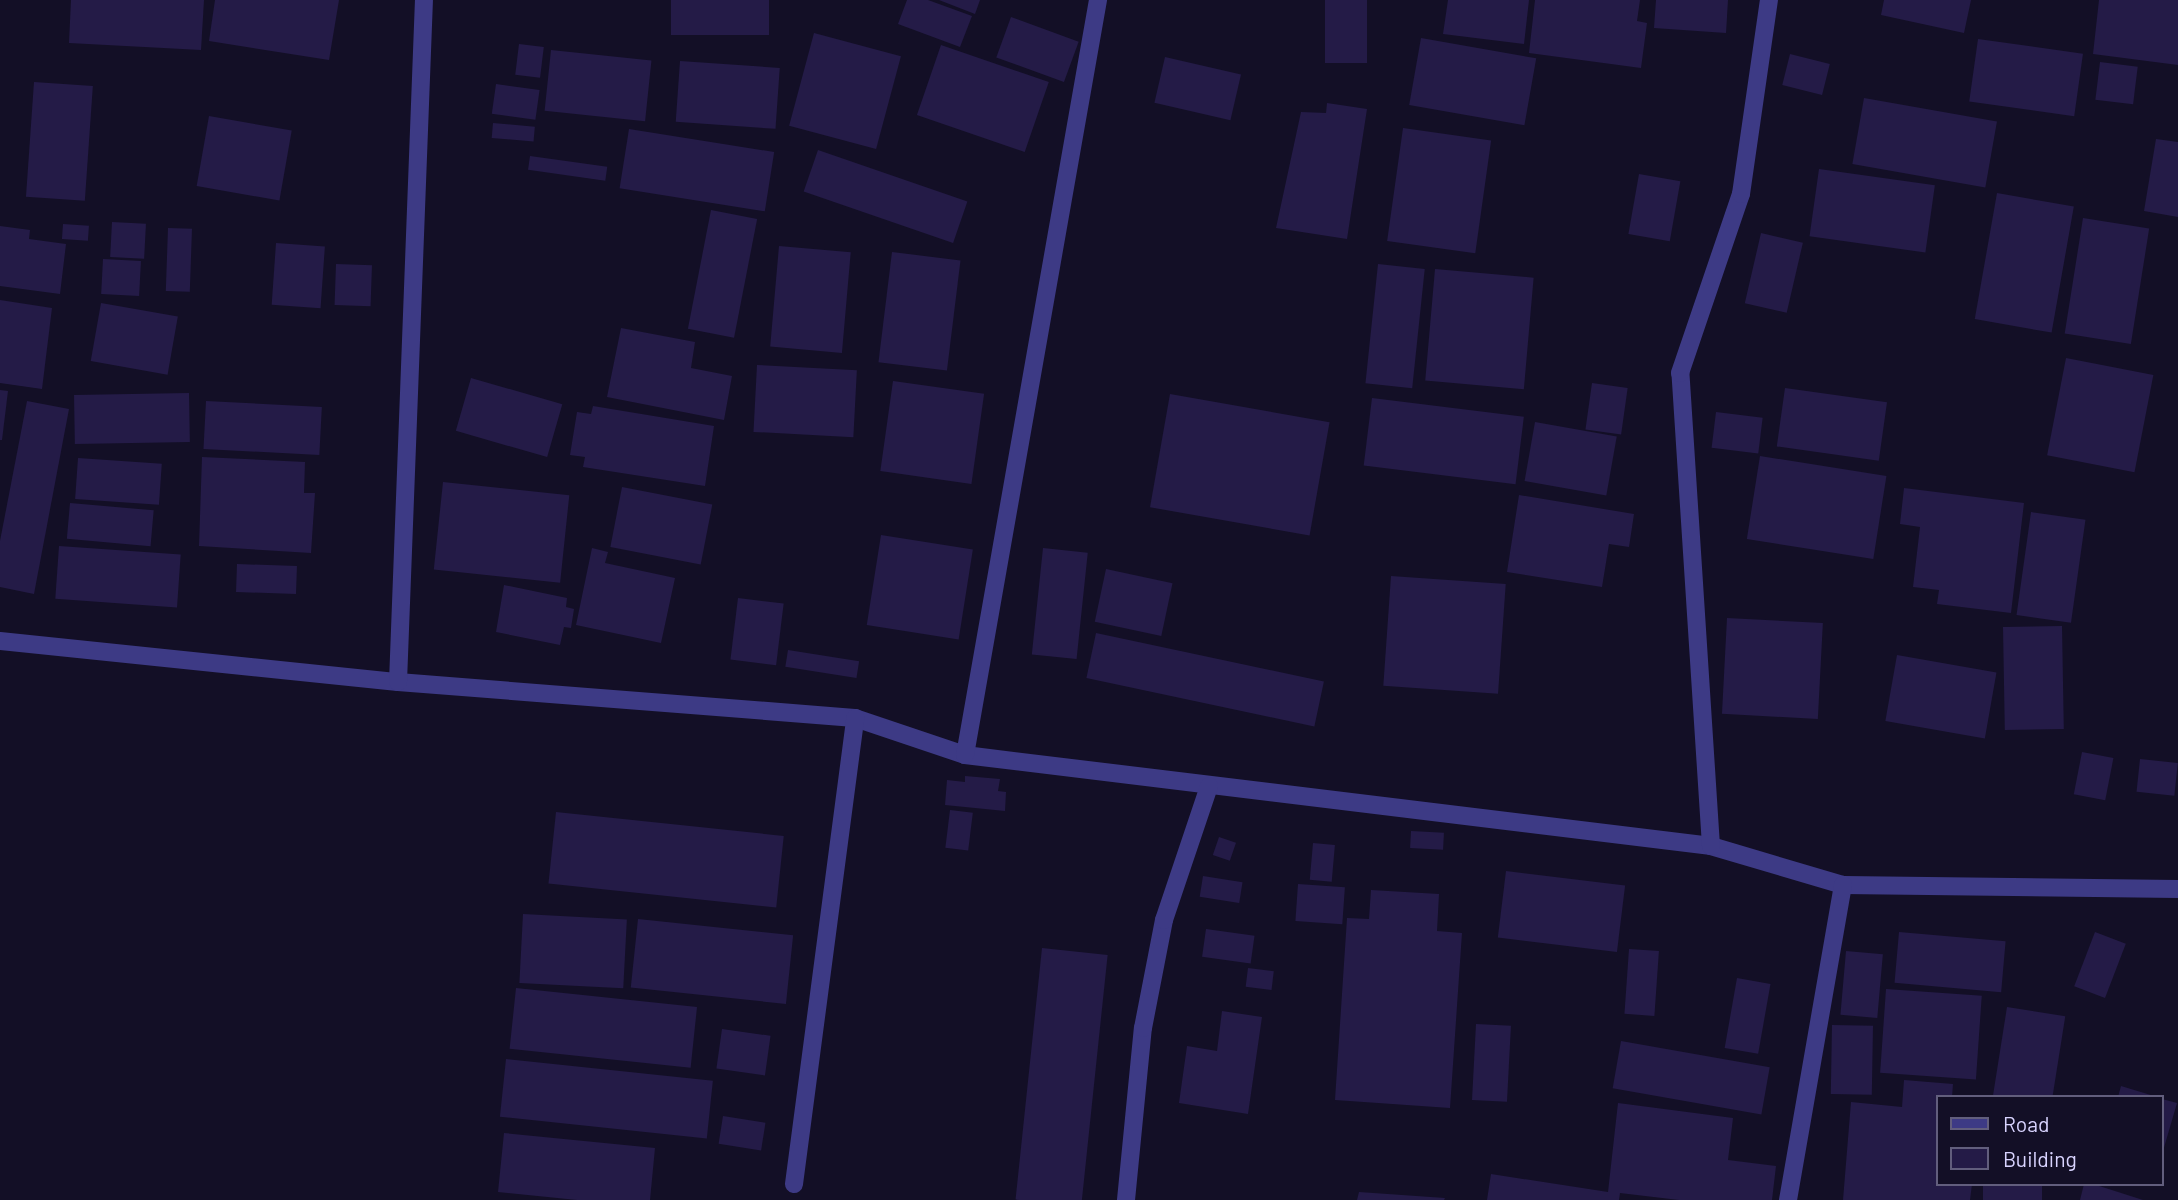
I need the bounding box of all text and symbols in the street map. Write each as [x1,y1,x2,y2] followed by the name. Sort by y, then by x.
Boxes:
[1937,1095,2164,1186] legend
[2003,1111,2049,1136] text: Road
[2003,1146,2077,1171] text: Building

